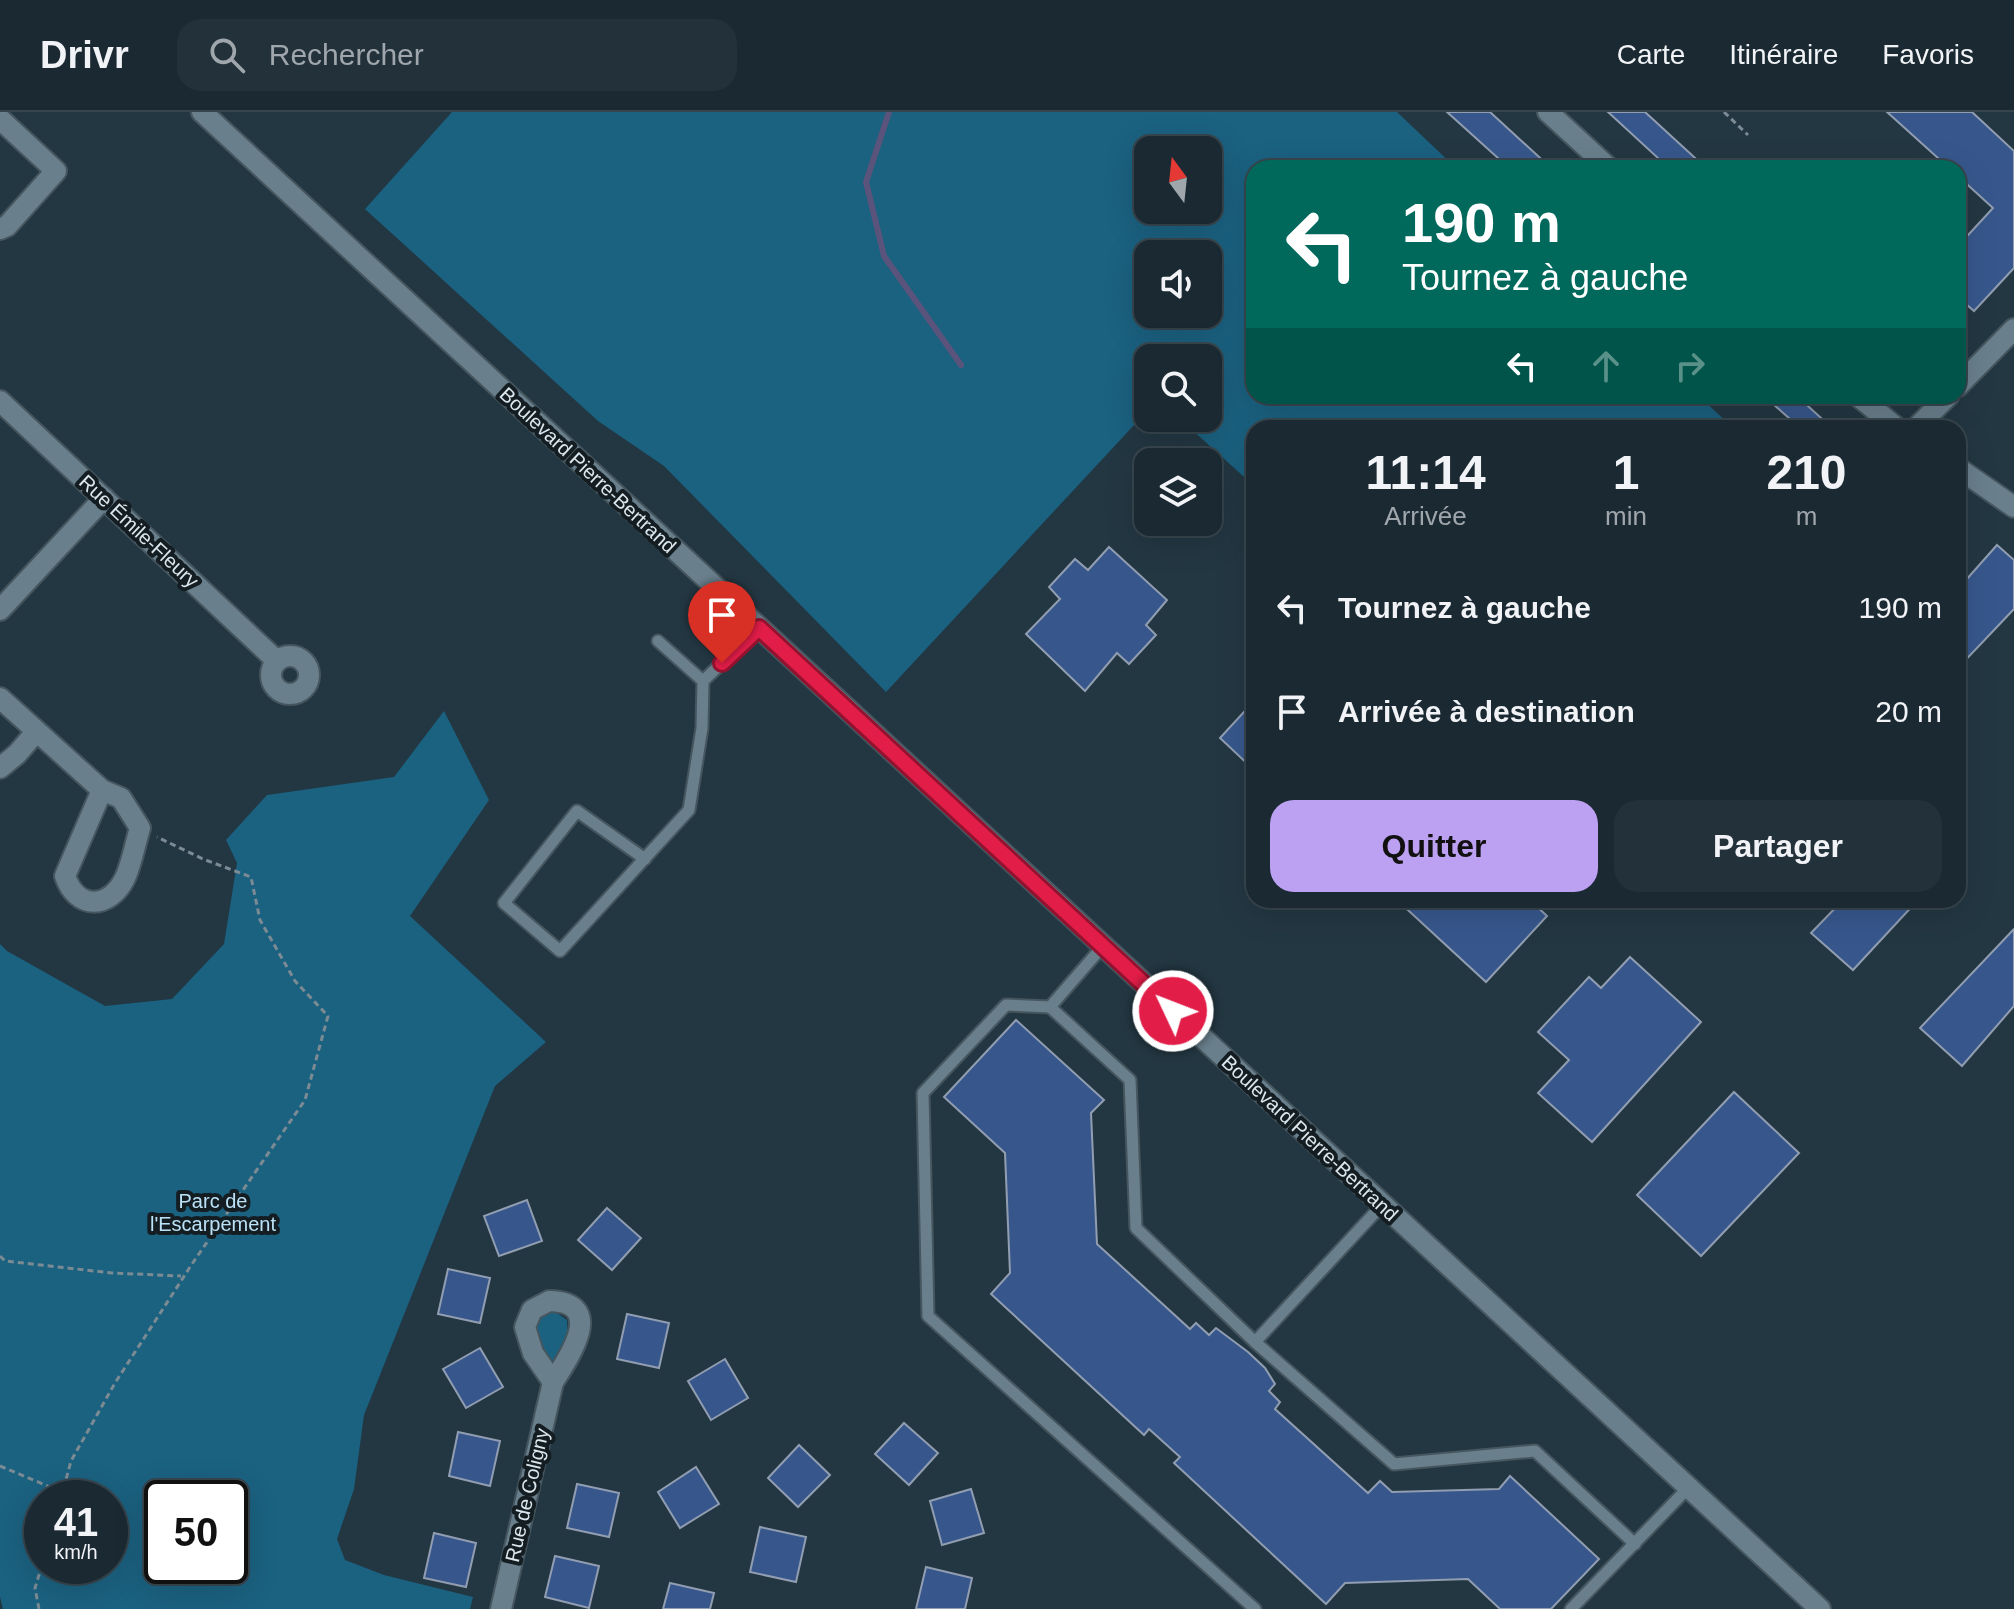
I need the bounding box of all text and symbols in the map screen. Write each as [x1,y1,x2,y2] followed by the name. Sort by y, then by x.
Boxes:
[177,19,737,91] search box
[205,33,249,77] icon: search
[40,34,129,76] text: Drivr
[269,38,424,71] text: Rechercher
[1617,39,1685,70] text: Carte
[1729,39,1838,70] text: Itinéraire
[1882,39,1974,70] text: Favoris
[1134,136,1222,224] north arrow
[1134,136,1222,536] map controls
[1402,191,1561,254] text: 190 m
[1270,192,1374,296] icon: left
[1134,240,1222,328] button: sound
[1402,257,1688,298] text: Tournez à gauche
[1134,344,1222,432] button: search
[1500,344,1544,388] icon: left
[1584,344,1628,388] icon: ahead
[1668,344,1712,388] icon: right
[496,383,680,557] street label: Boulevard Pierre-Bertrand
[1365,446,1486,499] text: 11:14
[1613,446,1639,499] text: 1
[1766,446,1847,499] text: 210
[1134,448,1222,536] button: layers
[75,470,203,592] street label: Rue Émile-Fleury
[1384,501,1467,531] text: Arrivée
[1605,501,1647,531] text: min
[1796,501,1817,531] text: m
[688,581,756,663] pin
[1270,586,1314,630] icon: left
[1338,591,1591,624] text: Tournez à gauche
[1859,591,1942,624] text: 190 m
[700,593,744,637] icon: arrive
[1270,690,1314,734] icon: arrive
[1338,695,1635,728] text: Arrivée à destination
[1875,695,1942,728] text: 20 m
[1270,800,1598,892] button: Quitter
[1614,800,1942,892] button: Partager
[1131,969,1215,1053] position arrow
[1218,1051,1402,1225] street label: Boulevard Pierre-Bertrand
[150,1190,276,1235] park label: Parc de l'Escarpement
[501,1426,553,1564] street label: Rue de Coligny
[144,1480,248,1584] speed limit sign: 50
[54,1500,98,1544] text: 41
[54,1541,98,1563] text: km/h

